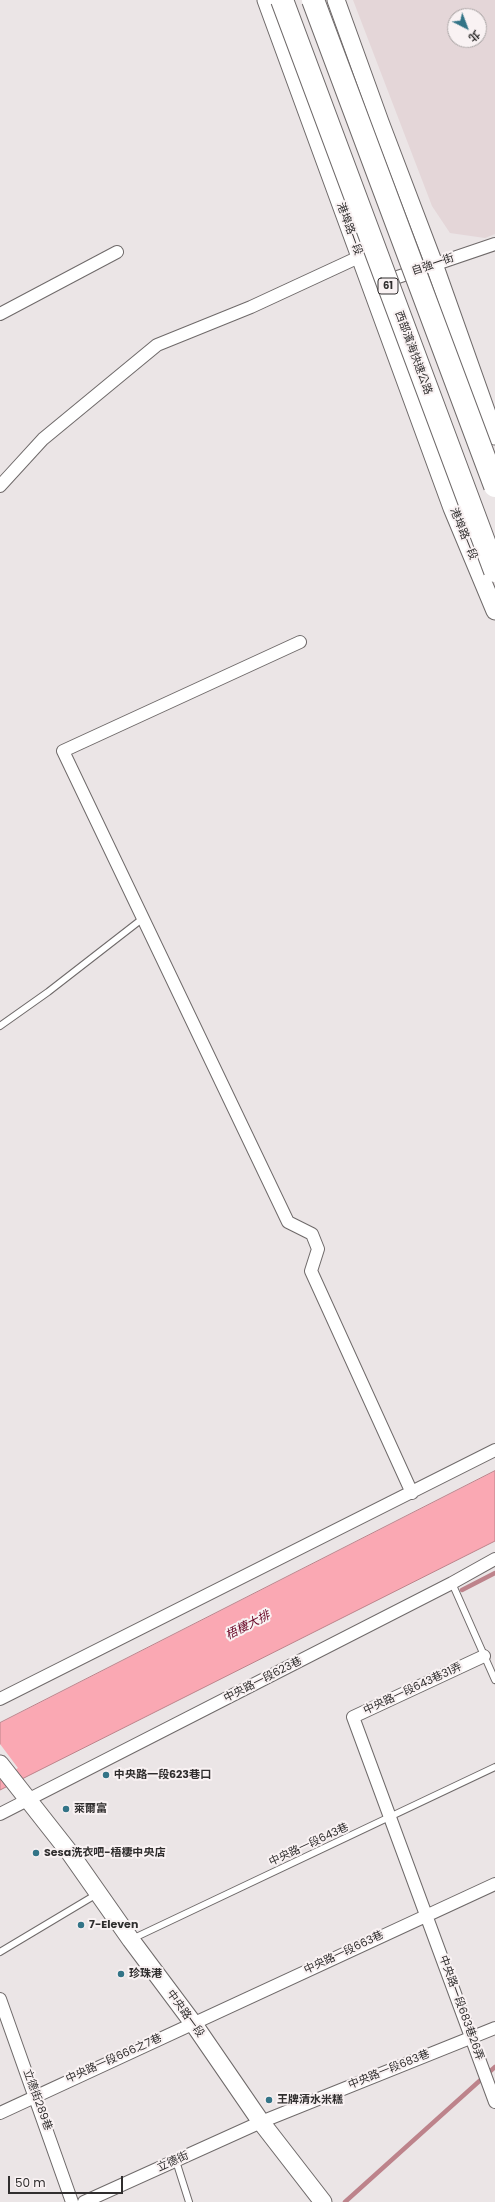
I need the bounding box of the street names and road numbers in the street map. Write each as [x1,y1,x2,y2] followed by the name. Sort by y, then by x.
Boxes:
[333,201,365,257] street label: 港埠路一段
[410,252,456,278] street label: 自強一街
[378,278,398,294] road number: 61
[392,309,434,397] street label: 西部濱海快速公路
[447,506,479,562] street label: 港埠路一段
[222,1655,304,1705] street label: 中央路一段623巷
[362,1660,464,1718] street label: 中央路一段643巷31弄
[267,1821,351,1869] street label: 中央路一段643巷
[302,1929,386,1977] street label: 中央路一段663巷
[436,1954,486,2062] street label: 中央路一段683巷26弄
[163,1988,207,2040] street label: 中央路一段
[64,2032,164,2086] street label: 中央路一段666之7巷
[346,2048,432,2092] street label: 中央路一段683巷
[20,2068,54,2132] street label: 立德街289巷
[155,2149,191,2175] street label: 立德街

